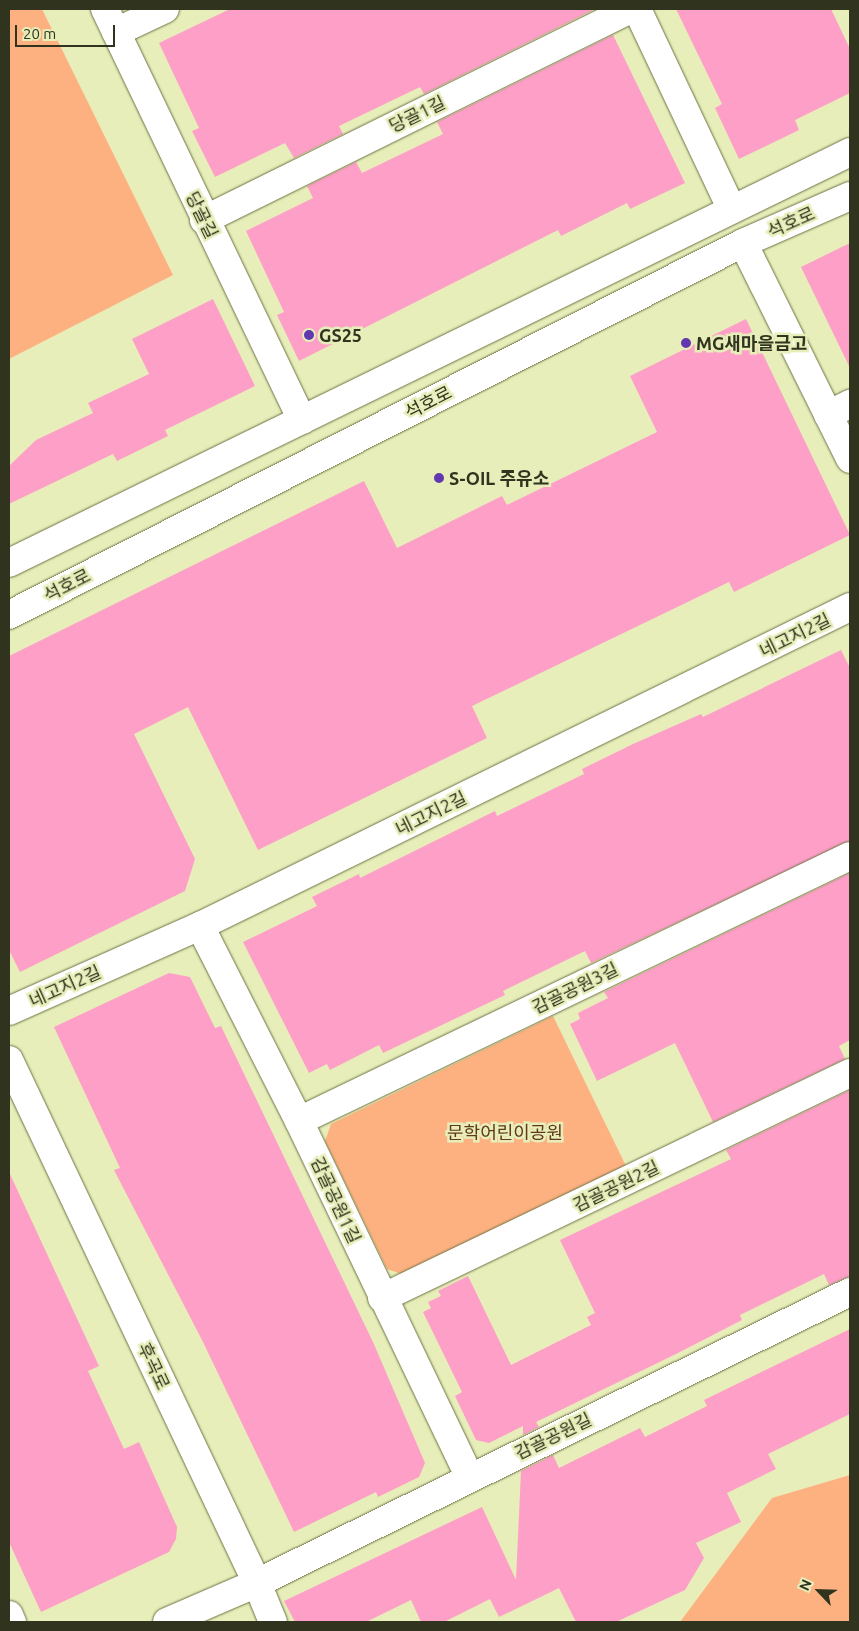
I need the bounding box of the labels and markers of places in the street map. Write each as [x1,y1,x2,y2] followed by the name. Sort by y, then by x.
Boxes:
[319,324,362,346] place label: GS25
[303,329,315,341] marker: GS25
[696,332,807,354] place label: MG새마을금고
[680,337,692,349] marker: MG새마을금고
[449,467,549,489] place label: S-OIL 주유소
[433,472,445,484] marker: S-OIL 주유소

